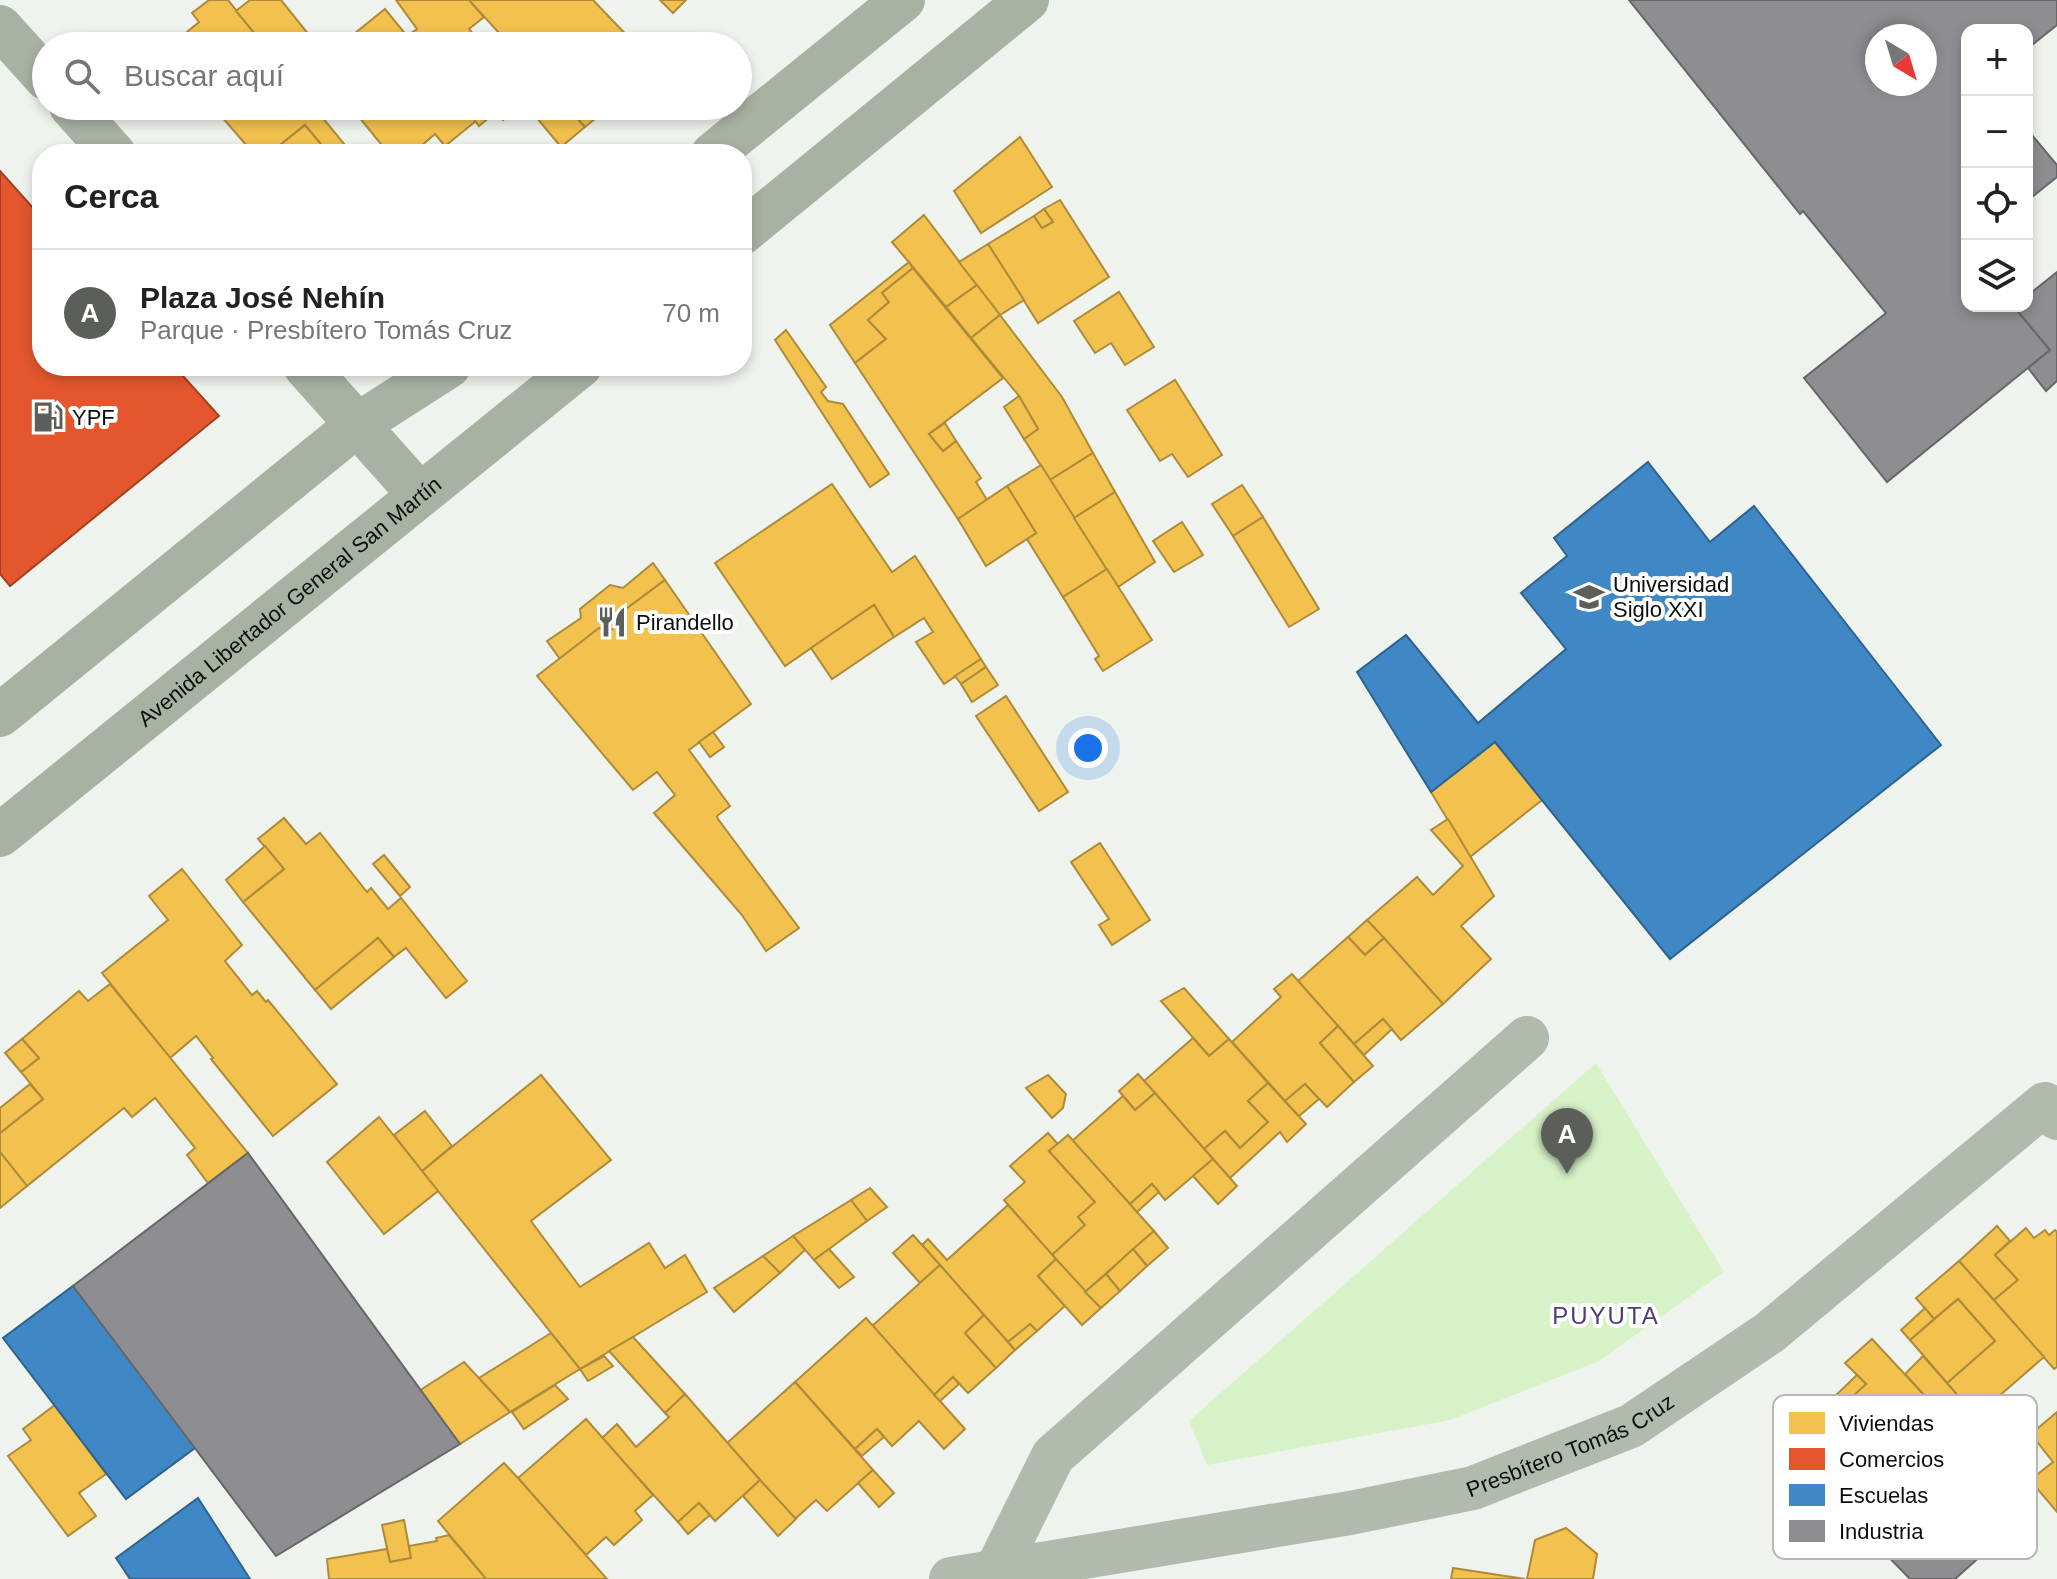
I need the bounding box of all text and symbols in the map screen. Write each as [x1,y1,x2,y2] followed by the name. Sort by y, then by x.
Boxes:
[1865,24,1937,96] north arrow
[1961,24,2033,312] map controls
[1961,24,2033,96] button: +
[32,32,752,120] search box
[60,54,104,98] icon: search
[124,59,284,92] text: Buscar aquí
[1961,96,2033,168] button: −
[1961,168,2033,240] button: locate
[64,177,159,215] text: Cerca
[1961,240,2033,312] button: layers
[140,281,385,314] text: Plaza José Nehín
[81,298,99,328] text: A
[662,298,720,328] text: 70 m
[140,315,512,345] text: Parque · Presbítero Tomás Cruz
[31,400,65,434] fuel station icon: YPF
[72,405,115,430] place label: YPF
[133,471,446,731] street label: Avenida Libertador General San Martín
[1613,572,1729,622] place label: Universidad Siglo XXI
[1572,580,1606,614] school or university icon: Universidad Siglo XXI
[595,605,629,639] restaurant icon: Pirandello
[636,610,734,635] place label: Pirandello
[1068,728,1108,768] your location
[1541,1108,1593,1174] pin: A
[1552,1302,1660,1329] district label: PUYUTA
[1463,1388,1678,1502] street label: Presbítero Tomás Cruz
[1773,1395,2037,1559] legend
[1839,1411,1934,1436] text: Viviendas
[1839,1447,1944,1472] text: Comercios
[1839,1483,1928,1508] text: Escuelas
[1839,1519,1924,1544] text: Industria

